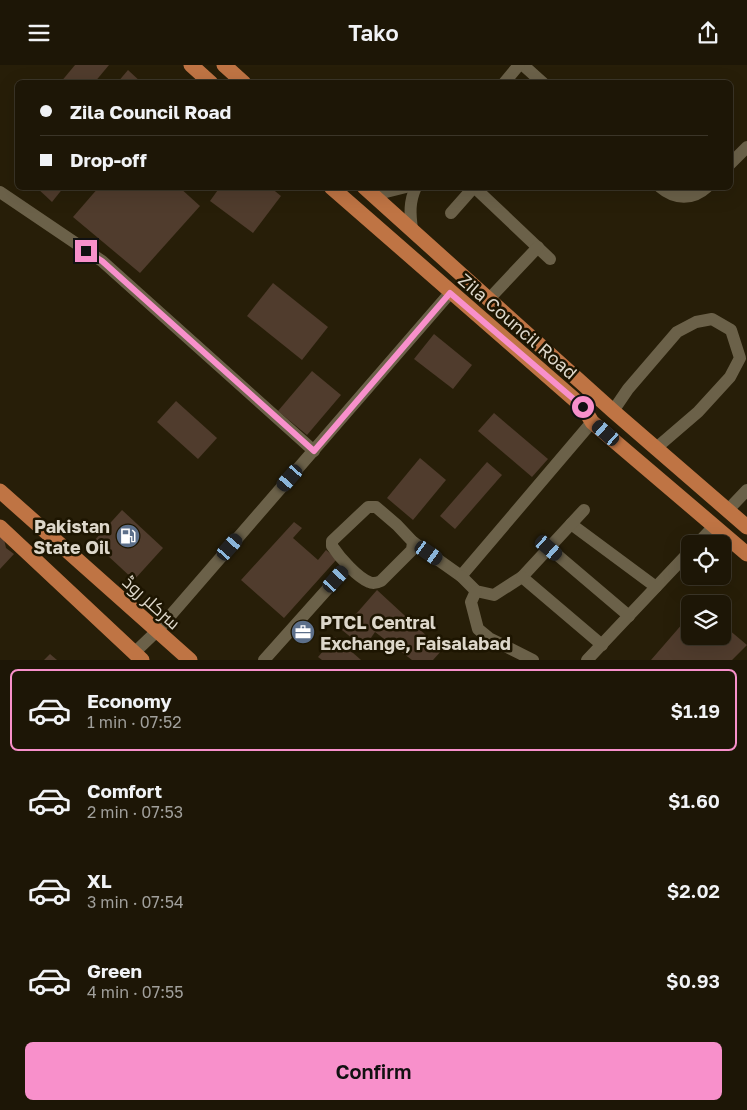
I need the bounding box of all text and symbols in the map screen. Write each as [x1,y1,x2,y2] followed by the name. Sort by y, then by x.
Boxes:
[25,19,53,47] icon: menu
[348,19,399,46] text: Tako
[694,19,722,47] icon: share
[70,100,231,123] text: Zila Council Road
[70,148,147,171] text: Drop-off
[75,240,97,262] route end
[454,268,582,384] street label: Zila Council Road
[572,396,594,418] route start
[589,417,622,449] car
[274,462,305,494] car
[33,515,110,558] place label: Pakistan State Oil
[115,523,141,549] fuel station icon: Pakistan State Oil
[214,531,245,563] car
[532,532,565,564] car
[681,535,731,645] map controls
[681,535,731,585] button: locate
[412,538,445,568] car
[320,563,351,595] car
[118,570,185,634] street label: سرکلر روڈ
[681,595,731,645] button: layers
[320,611,511,654] place label: PTCL Central Exchange, Faisalabad
[290,619,316,645] office icon: PTCL Central Exchange, Faisalabad
[27,688,72,733] icon: car
[87,689,172,712] text: Economy
[671,699,720,722] text: $1.19
[87,712,182,732] text: 1 min · 07:52
[27,778,72,823] icon: car
[87,779,162,802] text: Comfort
[668,789,720,812] text: $1.60
[87,802,183,822] text: 2 min · 07:53
[27,868,72,913] icon: car
[87,869,112,892] text: XL
[667,879,720,902] text: $2.02
[87,892,184,912] text: 3 min · 07:54
[27,958,72,1003] icon: car
[87,959,142,982] text: Green
[666,969,720,992] text: $0.93
[87,982,184,1002] text: 4 min · 07:55
[25,1042,722,1100] button: Confirm

